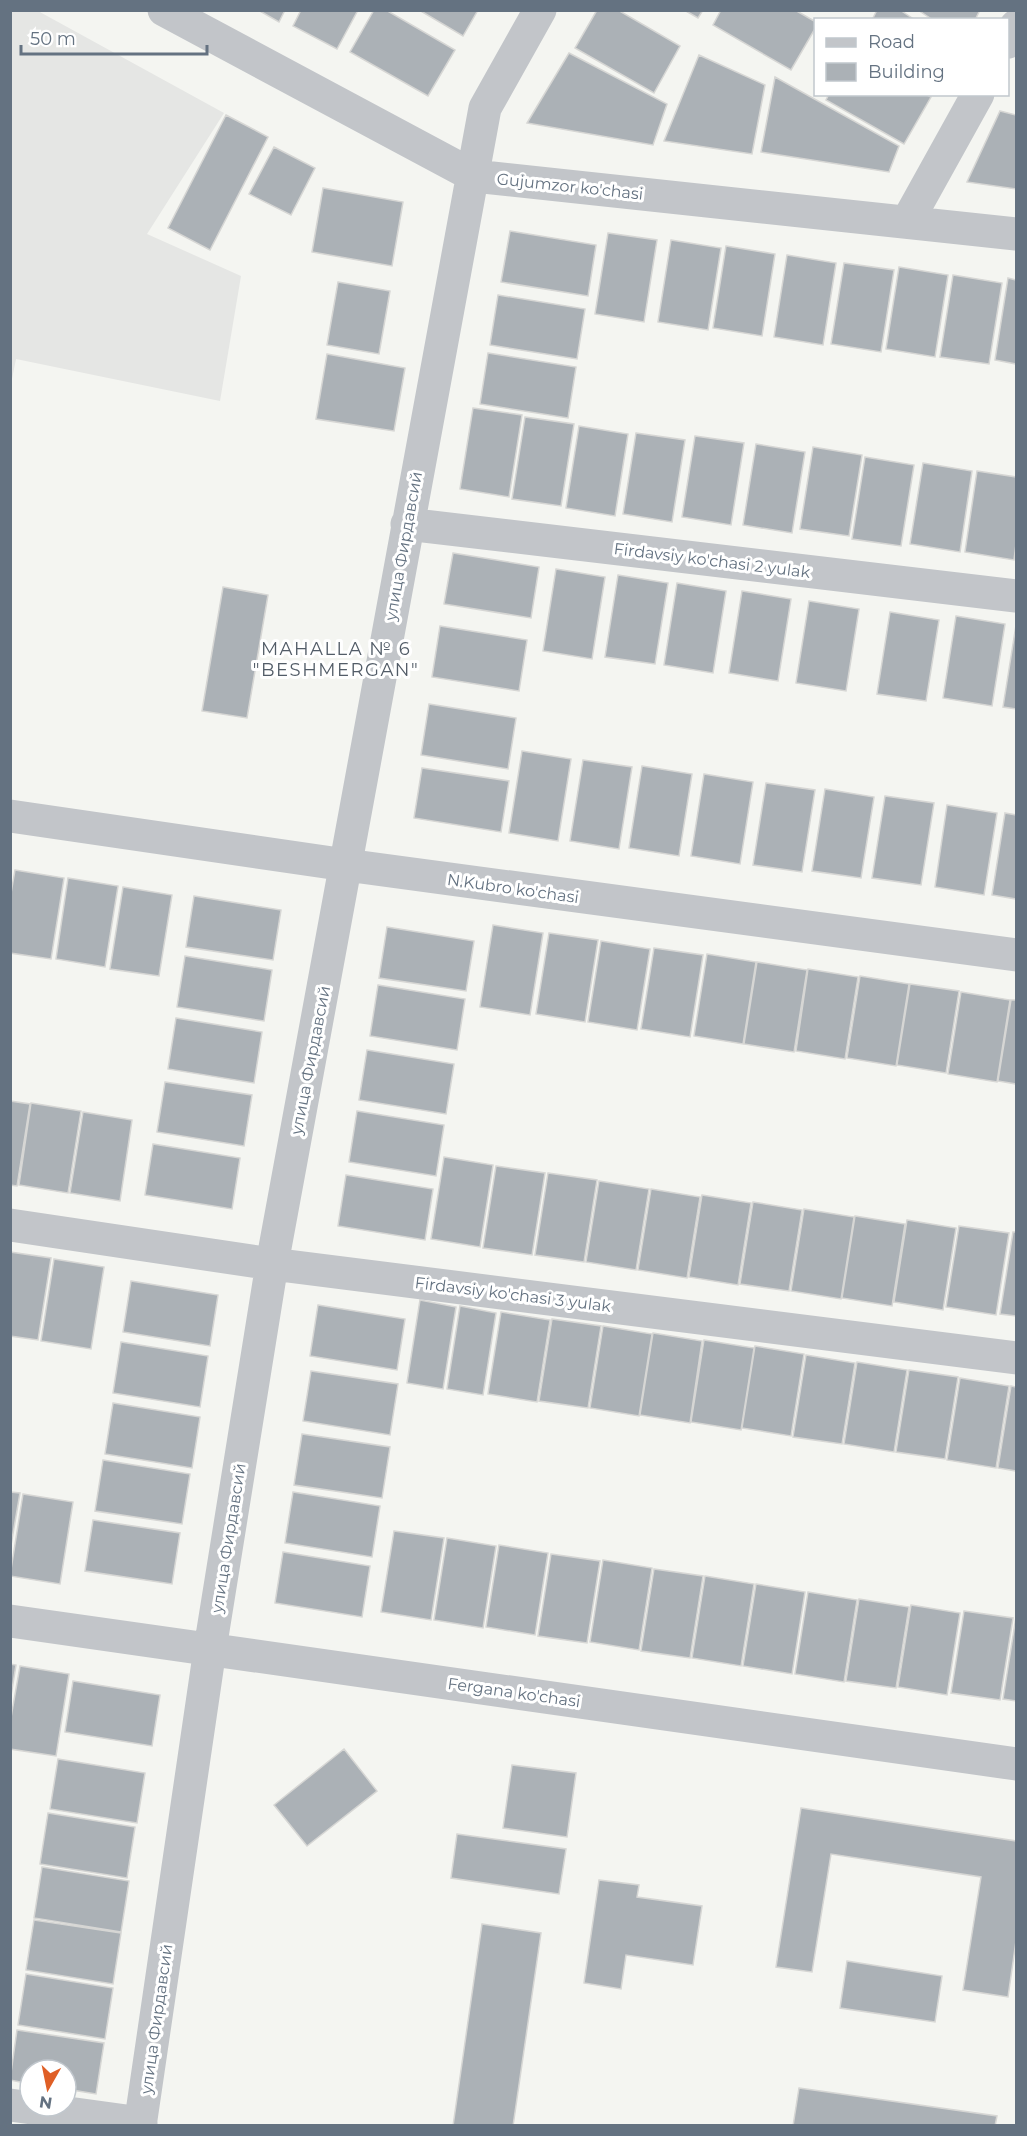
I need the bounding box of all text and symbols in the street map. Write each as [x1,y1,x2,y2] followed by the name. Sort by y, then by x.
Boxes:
[21,18,207,56] scale bar
[814,18,1009,96] legend
[30,28,76,50] text: 50 m
[868,31,915,53] text: Road
[868,61,945,83] text: Building
[496,169,644,204] street label: Gujumzor ko'chasi
[381,470,426,623] street label: улица Фирдавсий
[613,539,812,582] street label: Firdavsiy ko'chasi 2 yulak
[253,638,419,681] district label: MAHALLA № 6 "BESHMERGAN"
[446,870,580,907] street label: N.Kubro ko'chasi
[287,984,334,1137] street label: улица Фирдавсий
[414,1273,613,1316] street label: Firdavsiy ko'chasi 3 yulak
[207,1462,250,1615] street label: улица Фирдавсий
[446,1674,582,1711] street label: Fergana ko'chasi
[136,1943,176,2096] street label: улица Фирдавсий
[18,2058,78,2118] north arrow
[38,2092,54,2113] text: N

